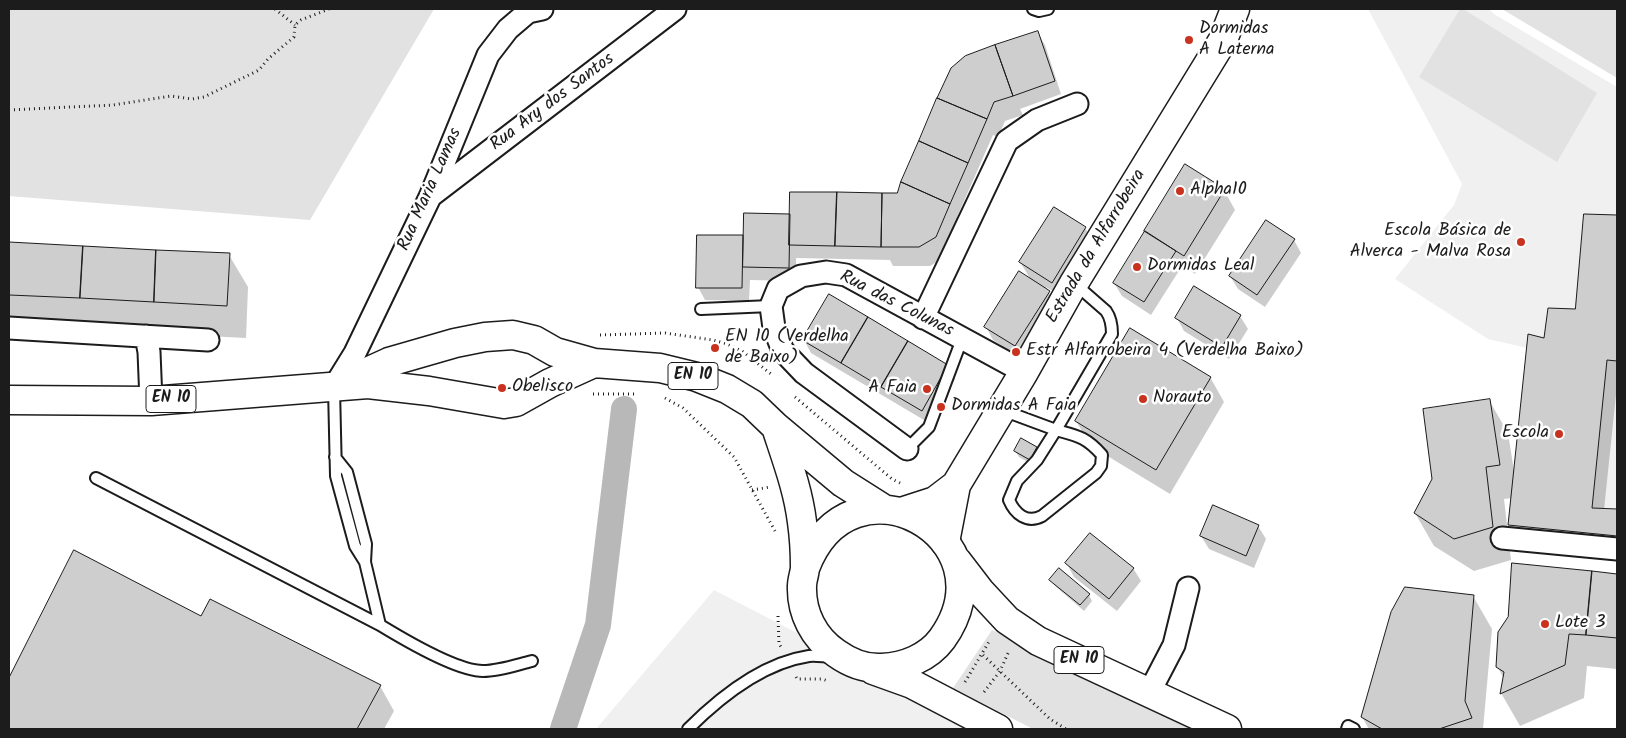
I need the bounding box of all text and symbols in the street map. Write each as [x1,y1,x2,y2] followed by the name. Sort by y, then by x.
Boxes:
[1199,19,1274,62] place label: Dormidas A Laterna
[1183,34,1195,46] marker: Dormidas A Laterna
[487,49,619,157] street label: Rua Ary dos Santos
[394,125,468,255] street label: Rua Maria Lamas
[1042,166,1152,328] street label: Estrada da Alfarrobeira
[1190,180,1247,202] place label: Alpha10
[1174,185,1186,197] marker: Alpha10
[1350,221,1511,264] place label: Escola Básica de Alverca - Malva Rosa
[1515,236,1527,248] marker: Escola Básica de Alverca - Malva Rosa
[1147,256,1254,278] place label: Dormidas Leal
[1131,261,1143,273] marker: Dormidas Leal
[835,267,957,343] street label: Rua das Colunas
[725,327,849,369] place label: EN 10 (Verdelha de Baixo)
[1026,341,1304,363] place label: Estr Alfarrobeira 4 (Verdelha Baixo)
[709,342,721,354] marker: EN 10 (Verdelha de Baixo)
[1010,346,1022,358] marker: Estr Alfarrobeira 4 (Verdelha Baixo)
[668,362,718,390] road number: EN 10
[512,377,573,399] place label: Obelisco
[868,378,917,400] place label: A Faia
[496,382,508,394] marker: Obelisco
[921,383,933,395] marker: A Faia
[146,386,196,412] road number: EN 10
[1153,388,1212,410] place label: Norauto
[1137,393,1149,405] marker: Norauto
[951,396,1076,418] place label: Dormidas A Faia
[935,401,947,413] marker: Dormidas A Faia
[1502,423,1549,445] place label: Escola
[1553,428,1565,440] marker: Escola
[1555,613,1606,635] place label: Lote 3
[1539,618,1551,630] marker: Lote 3
[1054,646,1104,674] road number: EN 10

